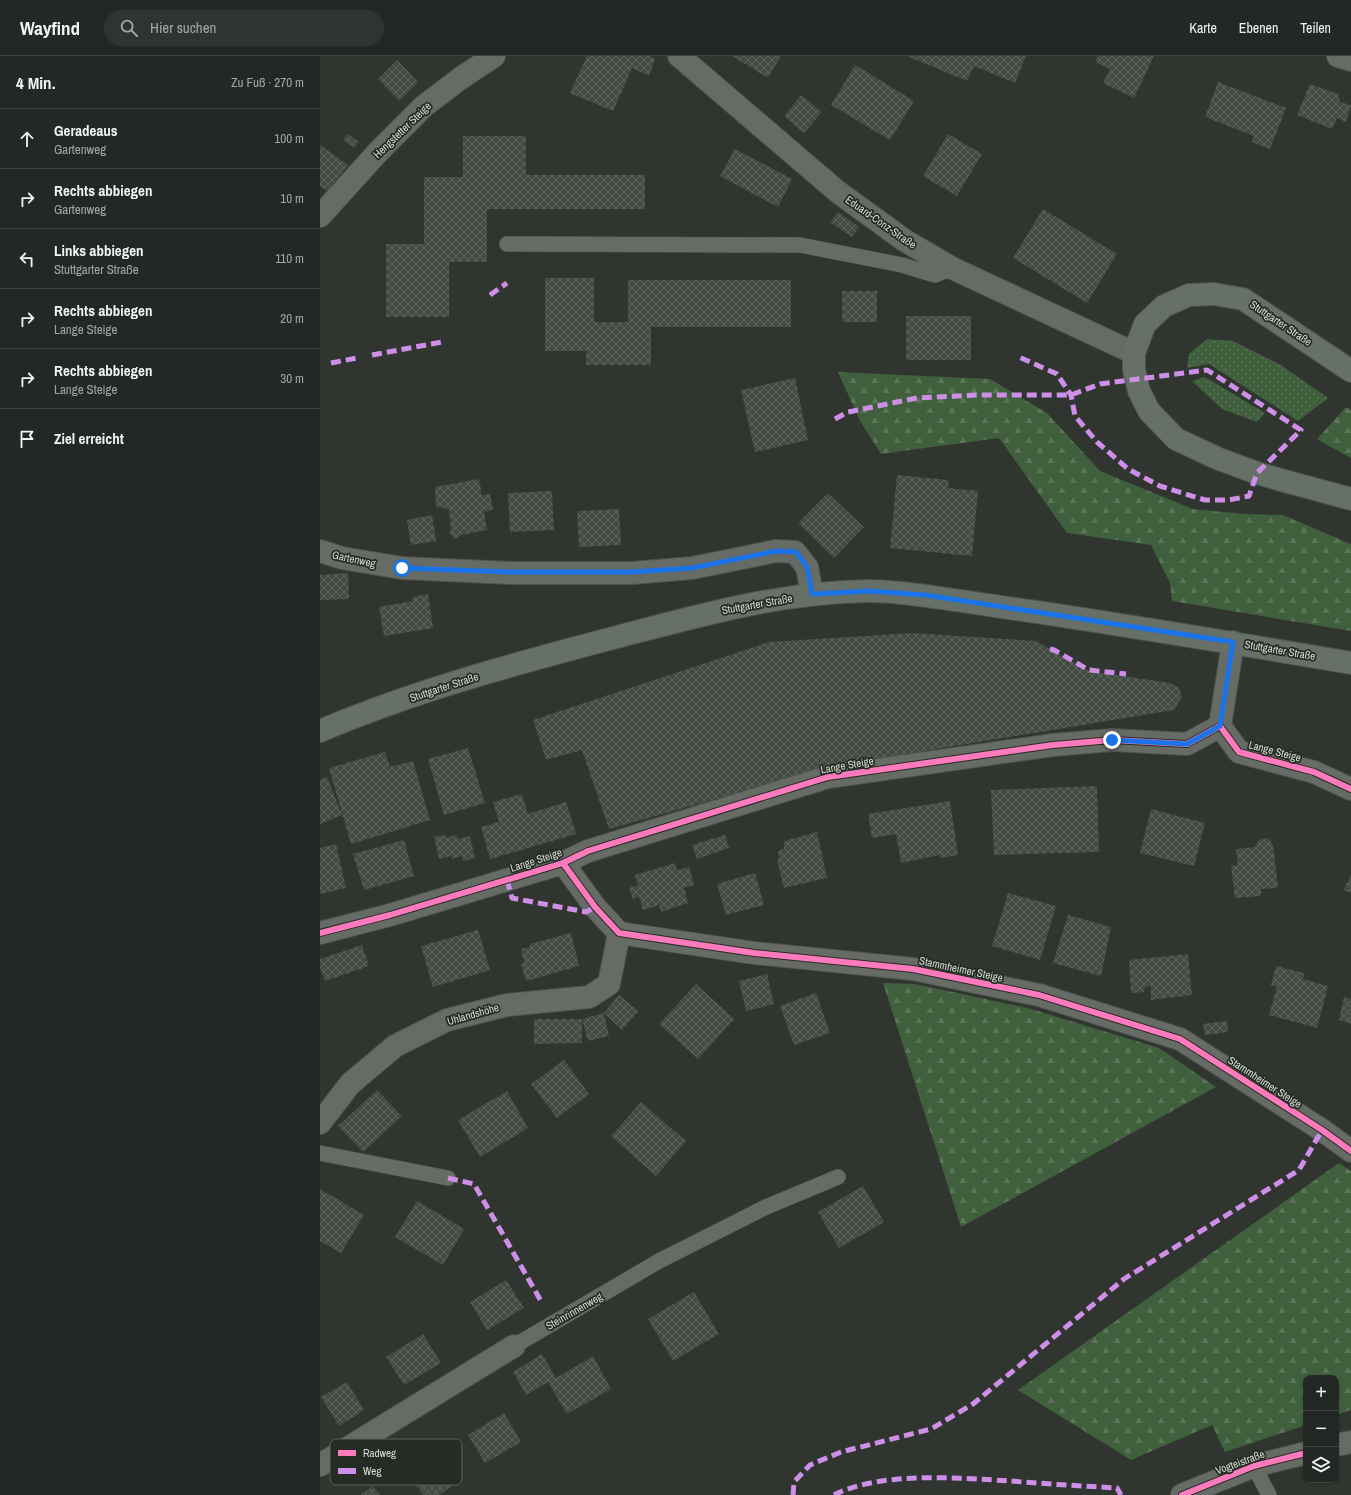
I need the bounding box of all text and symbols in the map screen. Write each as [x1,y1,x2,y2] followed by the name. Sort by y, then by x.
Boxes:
[104,10,384,46] search box
[20,15,80,41] text: Wayfind
[118,17,140,39] icon: search
[150,17,216,38] text: Hier suchen
[1189,19,1217,37] text: Karte
[1239,19,1278,37] text: Ebenen
[1300,19,1331,37] text: Teilen
[16,71,56,94] text: 4 Min.
[231,74,304,91] text: Zu Fuß · 270 m
[370,99,434,161] street label: Hengstetter Steige
[54,120,118,141] text: Geradeaus
[16,128,38,150] icon: ahead
[274,130,304,147] text: 100 m
[54,141,106,158] text: Gartenweg
[54,180,152,201] text: Rechts abbiegen
[16,188,38,210] icon: right
[280,190,304,207] text: 10 m
[843,192,919,252] street label: Eduard-Conz-Straße
[54,201,106,218] text: Gartenweg
[54,240,144,261] text: Links abbiegen
[16,248,38,270] icon: left
[275,250,304,267] text: 110 m
[54,261,139,278] text: Stuttgarter Straße
[1247,297,1315,349] street label: Stuttgarter Straße
[54,300,152,321] text: Rechts abbiegen
[16,308,38,330] icon: right
[280,310,304,327] text: 20 m
[54,321,117,338] text: Lange Steige
[54,360,152,381] text: Rechts abbiegen
[16,368,38,390] icon: right
[280,370,304,387] text: 30 m
[54,381,117,398] text: Lange Steige
[16,428,38,450] icon: arrive
[54,428,124,449] text: Ziel erreicht
[331,548,377,570] street label: Gartenweg
[393,559,411,577] route start
[720,591,794,617] street label: Stuttgarter Straße
[1243,637,1317,663] street label: Stuttgarter Straße
[408,669,480,705] street label: Stuttgarter Straße
[1103,731,1121,749] route end
[1247,737,1303,765] street label: Lange Steige
[819,753,875,777] street label: Lange Steige
[508,845,564,875] street label: Lange Steige
[918,953,1004,985] street label: Stammheimer Steige
[446,1000,500,1028] street label: Uhlandshöhe
[1225,1053,1305,1111] street label: Stammheimer Steige
[543,1289,605,1333] street label: Steinrinnenweg
[1303,1375,1339,1483] map controls
[1303,1375,1339,1411] button: +
[1303,1411,1339,1447] button: −
[330,1439,462,1485] legend
[363,1446,396,1460] text: Radweg
[1214,1447,1266,1477] street label: Vogteistraße
[1303,1447,1339,1483] button: layers
[363,1464,381,1478] text: Weg

